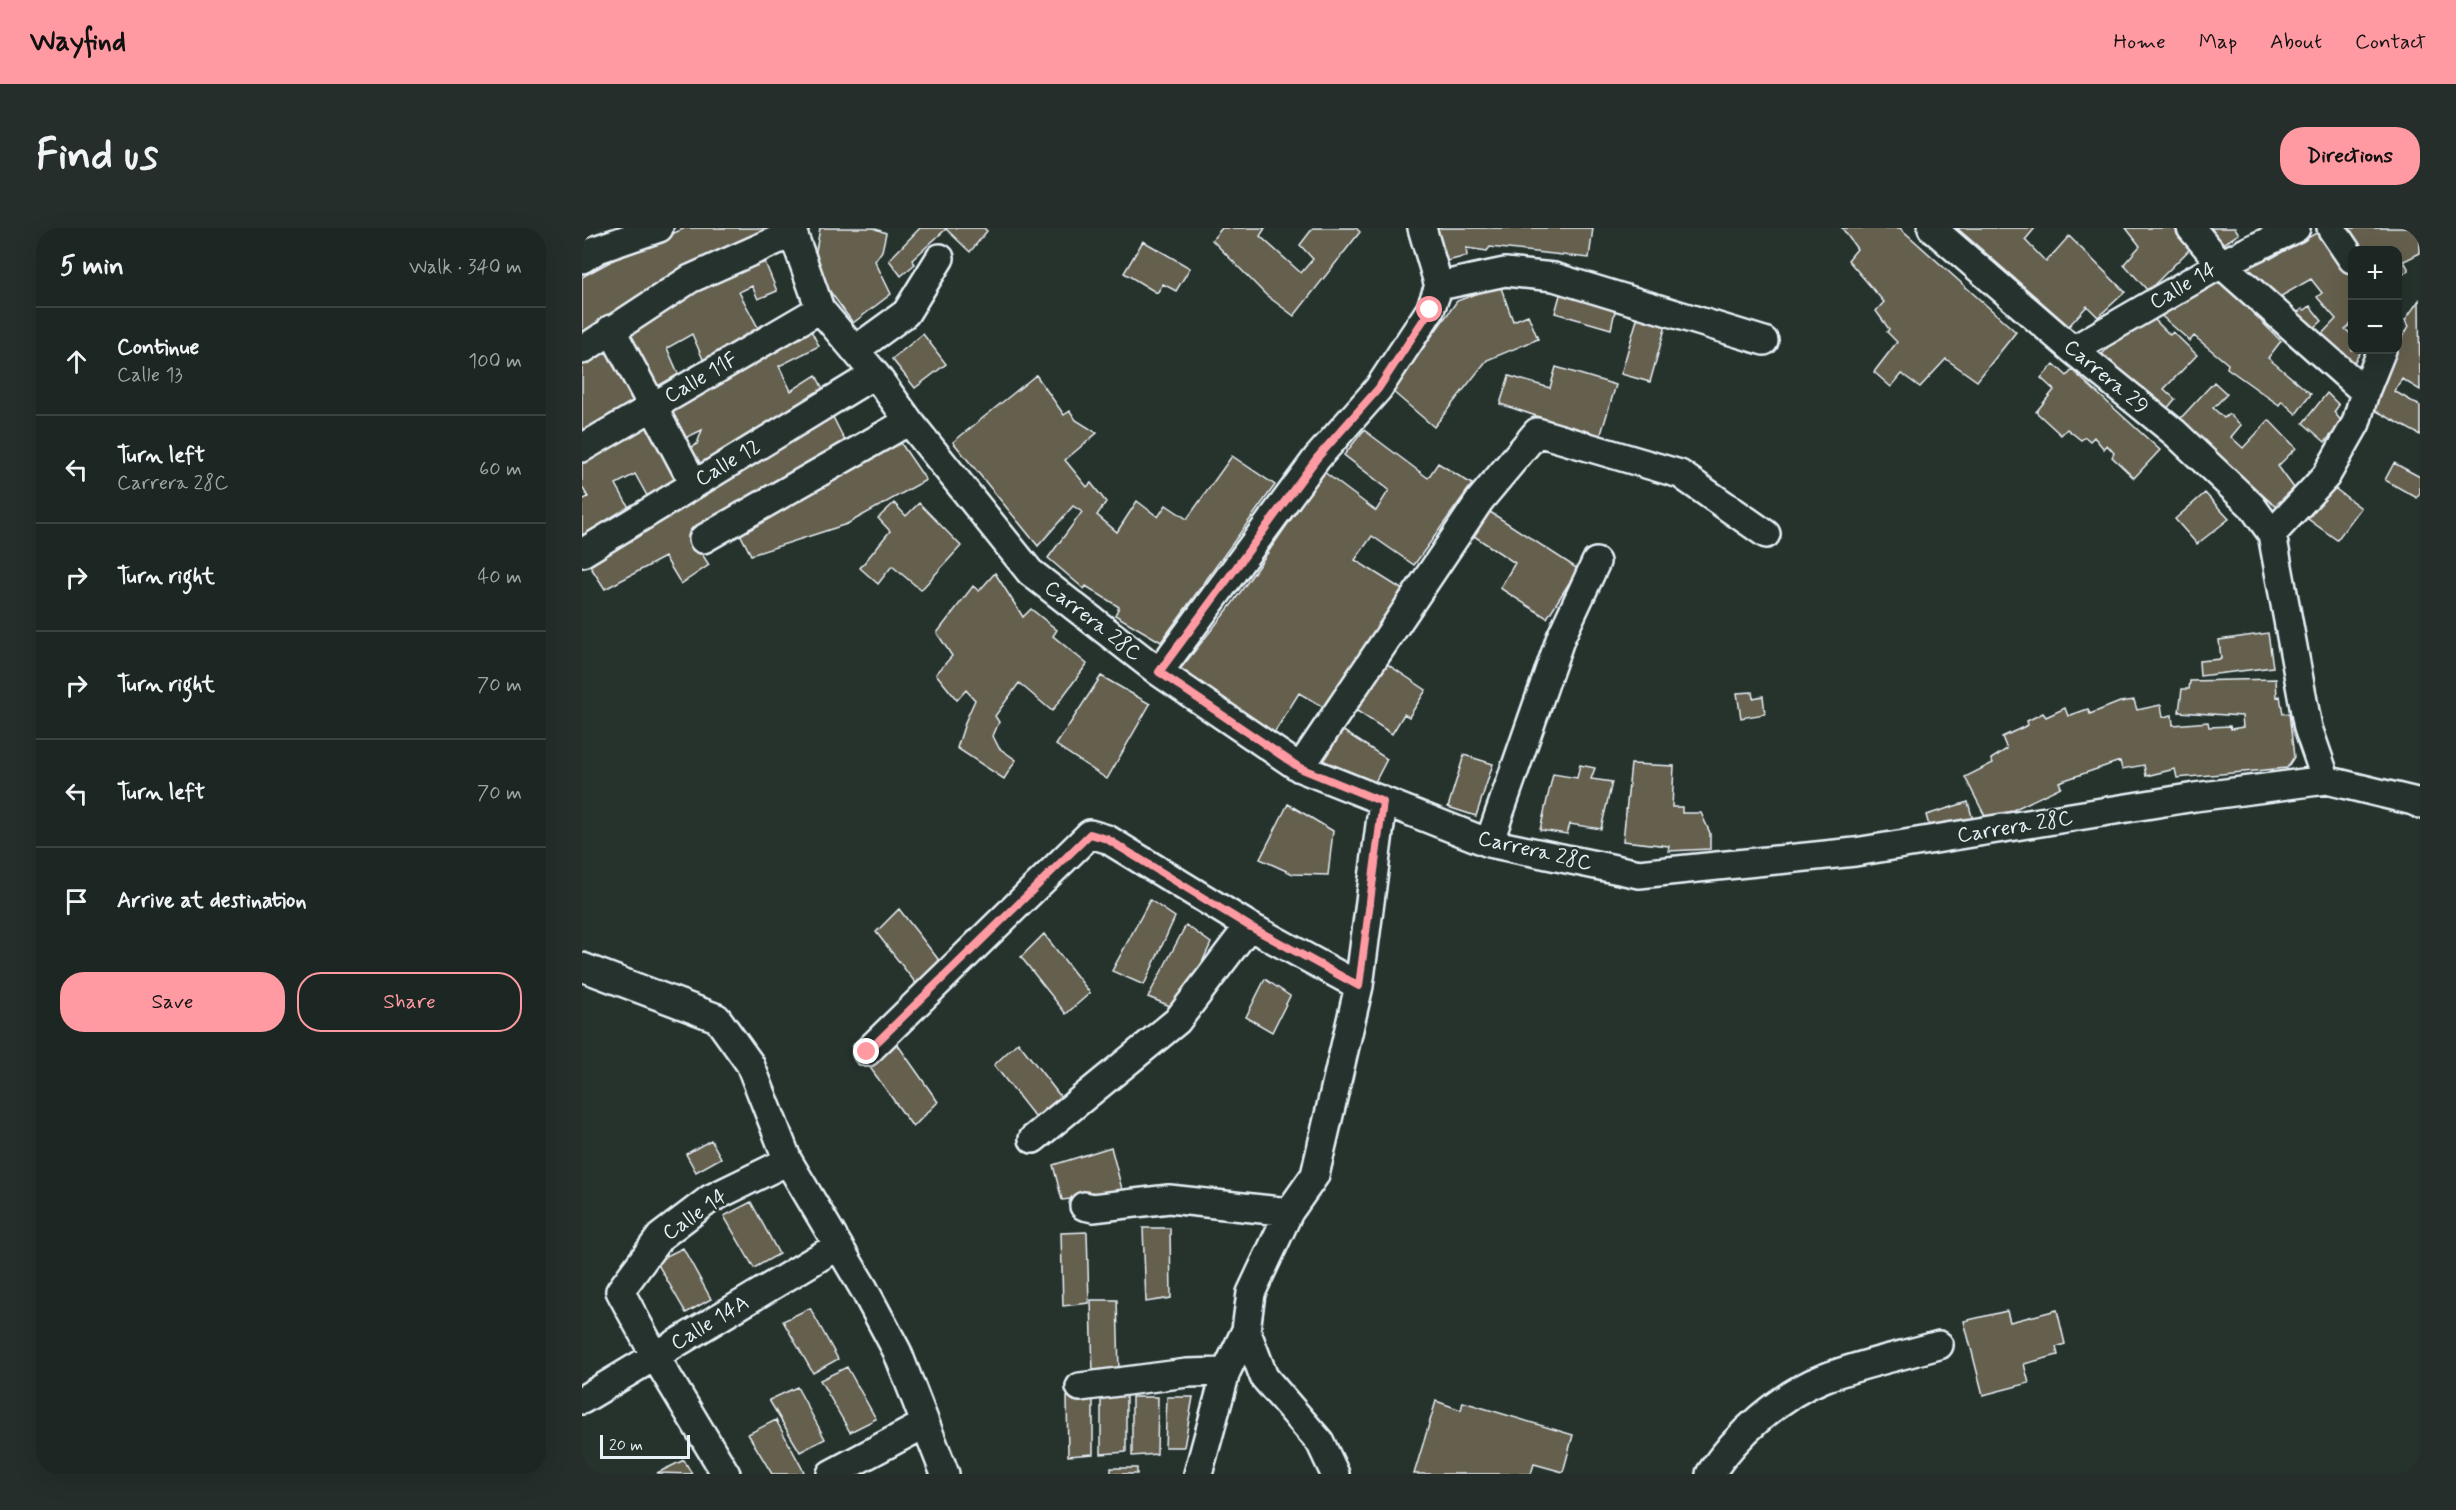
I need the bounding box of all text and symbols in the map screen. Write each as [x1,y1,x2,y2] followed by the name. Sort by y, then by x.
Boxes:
[30,24,126,61] text: Wayfind
[2114,28,2166,56] text: Home
[2199,28,2237,56] text: Map
[2270,28,2322,56] text: About
[2355,28,2426,56] text: Contact
[2280,127,2420,185] button: Directions
[36,129,158,184] text: Find us
[2348,246,2402,354] map controls
[2348,246,2402,300] button: +
[60,250,124,284] text: 5 min
[409,254,522,281] text: Walk · 340 m
[2144,256,2222,316] street label: Calle 14
[1416,296,1442,322] route start
[2348,300,2402,354] button: −
[2058,333,2154,421] street label: Carrera 29
[117,334,199,362] text: Continue
[60,345,93,378] icon: ahead
[659,346,743,410] street label: Calle 11F
[468,348,522,375] text: 100 m
[117,362,183,389] text: Calle 13
[690,433,766,493] street label: Calle 12
[117,442,205,470] text: Turn left
[60,453,93,486] icon: left
[479,456,522,483] text: 60 m
[117,470,228,497] text: Carrera 28C
[60,561,93,594] icon: right
[117,563,215,591] text: Turn right
[478,564,522,591] text: 40 m
[1038,574,1148,668] street label: Carrera 28C
[60,669,93,702] icon: right
[117,671,215,699] text: Turn right
[477,672,522,699] text: 70 m
[60,777,93,810] icon: left
[117,779,205,807] text: Turn left
[477,780,522,807] text: 70 m
[1955,804,2075,850] street label: Carrera 28C
[1475,824,1595,878] street label: Carrera 28C
[60,885,93,918] icon: arrive
[117,887,307,915] text: Arrive at destination
[60,972,285,1032] button: Save
[297,972,522,1032] button: Share
[853,1038,879,1064] route end
[657,1182,733,1247] street label: Calle 14
[666,1289,754,1357] street label: Calle 14A
[600,1432,690,1460] scale bar
[609,1435,643,1456] text: 20 m

